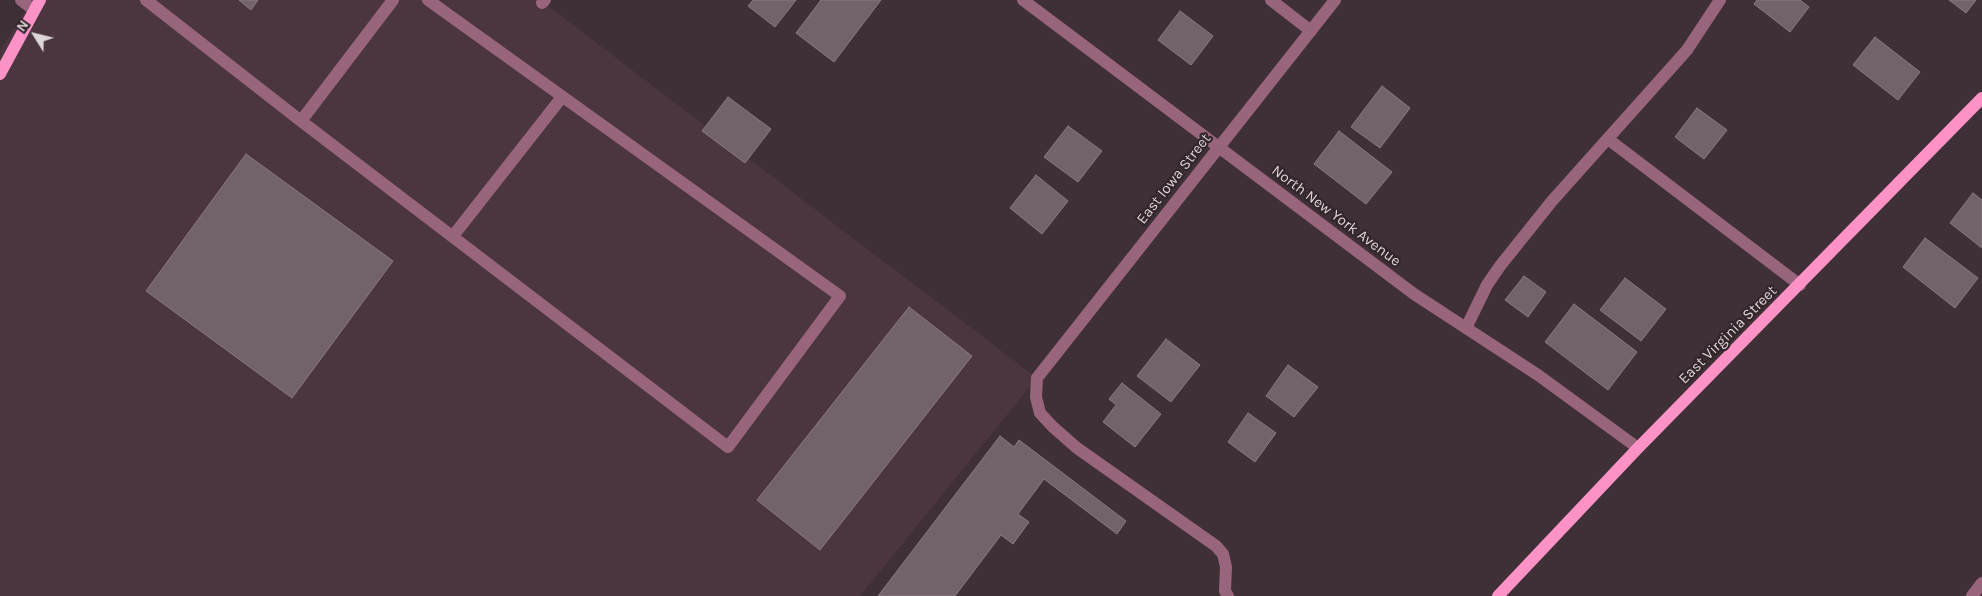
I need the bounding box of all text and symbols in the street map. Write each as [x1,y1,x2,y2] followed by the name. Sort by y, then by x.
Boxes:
[10,10,60,60] north arrow
[13,17,32,35] text: N
[1133,130,1215,228] street label: East Iowa Street
[1268,162,1404,270] street label: North New York Avenue
[1675,282,1781,388] street label: East Virginia Street

